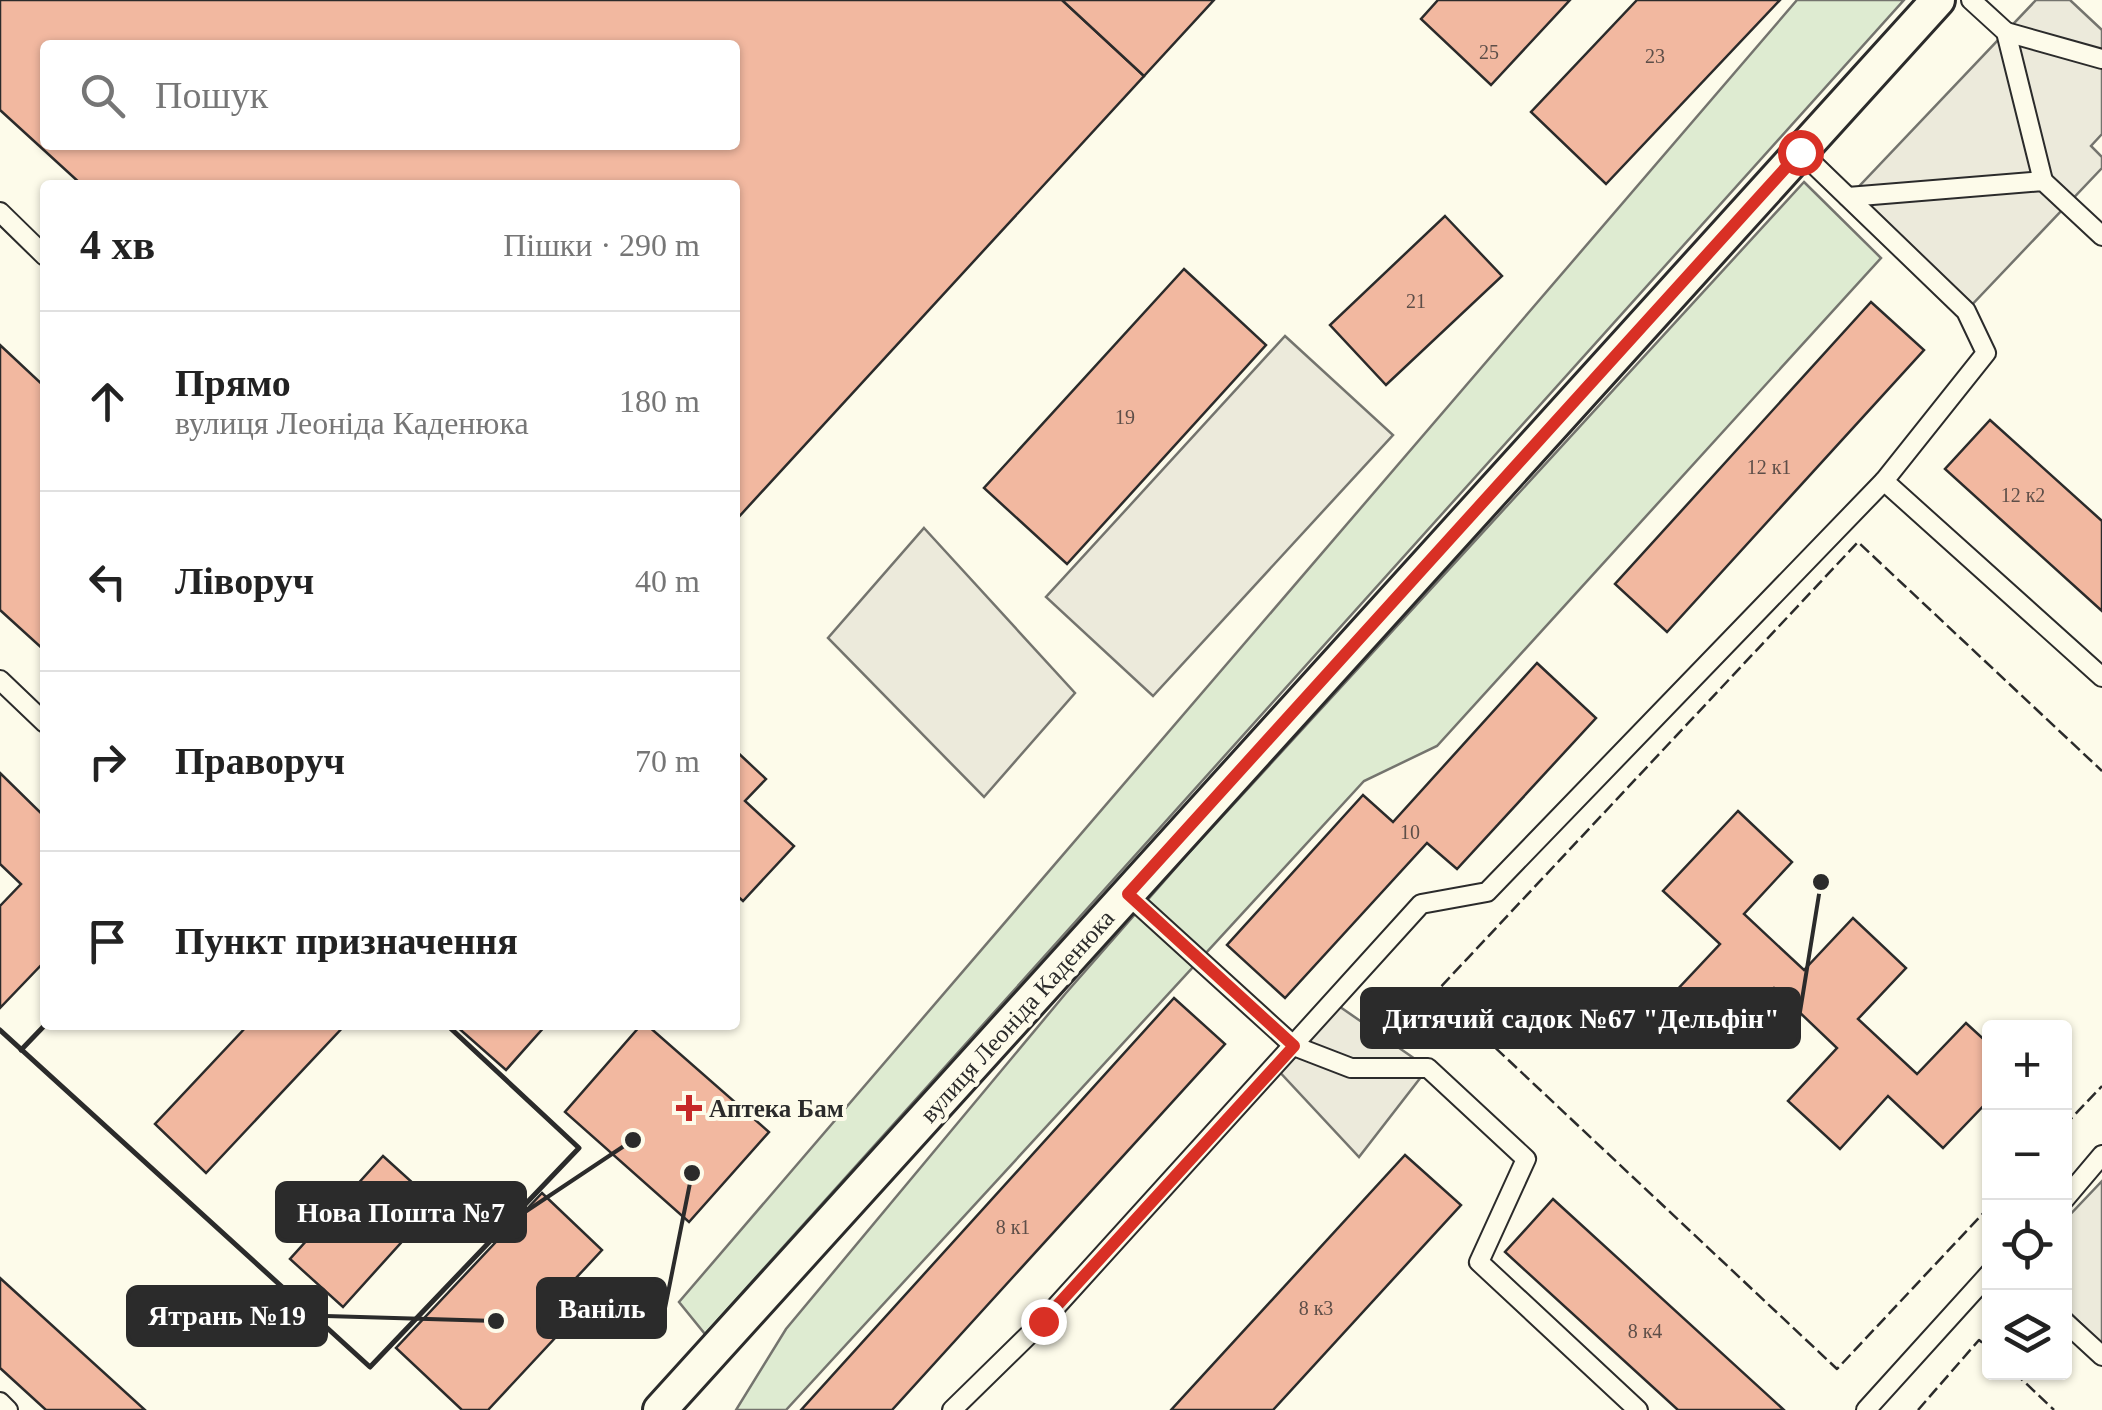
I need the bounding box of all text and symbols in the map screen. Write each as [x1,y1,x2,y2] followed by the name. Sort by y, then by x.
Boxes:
[40,40,740,150] search box
[1479,41,1499,63] house number: 25
[1645,45,1665,67] house number: 23
[75,68,130,123] icon: search
[155,74,268,116] text: Пошук
[1778,130,1824,176] route start
[80,222,155,268] text: 4 хв
[503,227,700,263] text: Пішки · 290 m
[1406,290,1426,312] house number: 21
[175,362,291,404] text: Прямо
[80,374,135,429] icon: ahead
[619,383,700,419] text: 180 m
[175,405,529,441] text: вулиця Леоніда Каденюка
[1115,406,1135,428] house number: 19
[1747,456,1791,478] house number: 12 к1
[2001,484,2045,506] house number: 12 к2
[80,554,135,609] icon: left
[175,560,314,602] text: Ліворуч
[635,563,700,599] text: 40 m
[80,734,135,789] icon: right
[175,740,345,782] text: Праворуч
[635,743,700,779] text: 70 m
[1400,821,1420,843] house number: 10
[915,904,1119,1128] street label: вулиця Леоніда Каденюка
[80,914,135,969] icon: arrive
[175,920,518,962] text: Пункт призначення
[1362,989,1799,1047] callout: Дитячий садок №67 "Дельфін"
[1382,1003,1780,1034] text: Дитячий садок №67 "Дельфін"
[1982,1020,2072,1380] map controls
[1982,1020,2072,1110] button: +
[709,1095,844,1122] place label: Аптека Бам
[678,1097,700,1119] marker: Аптека Бам
[1982,1110,2072,1200] button: −
[277,1183,525,1241] callout: Нова Пошта №7
[297,1197,505,1228] text: Нова Пошта №7
[1982,1200,2072,1290] button: locate
[996,1216,1030,1238] house number: 8 к1
[538,1279,665,1337] callout: Ваніль
[128,1287,326,1345] callout: Ятрань №19
[1982,1290,2072,1380] button: layers
[558,1293,646,1324] text: Ваніль
[1299,1297,1333,1319] house number: 8 к3
[1021,1299,1067,1345] route end
[148,1300,306,1331] text: Ятрань №19
[1628,1320,1662,1342] house number: 8 к4

